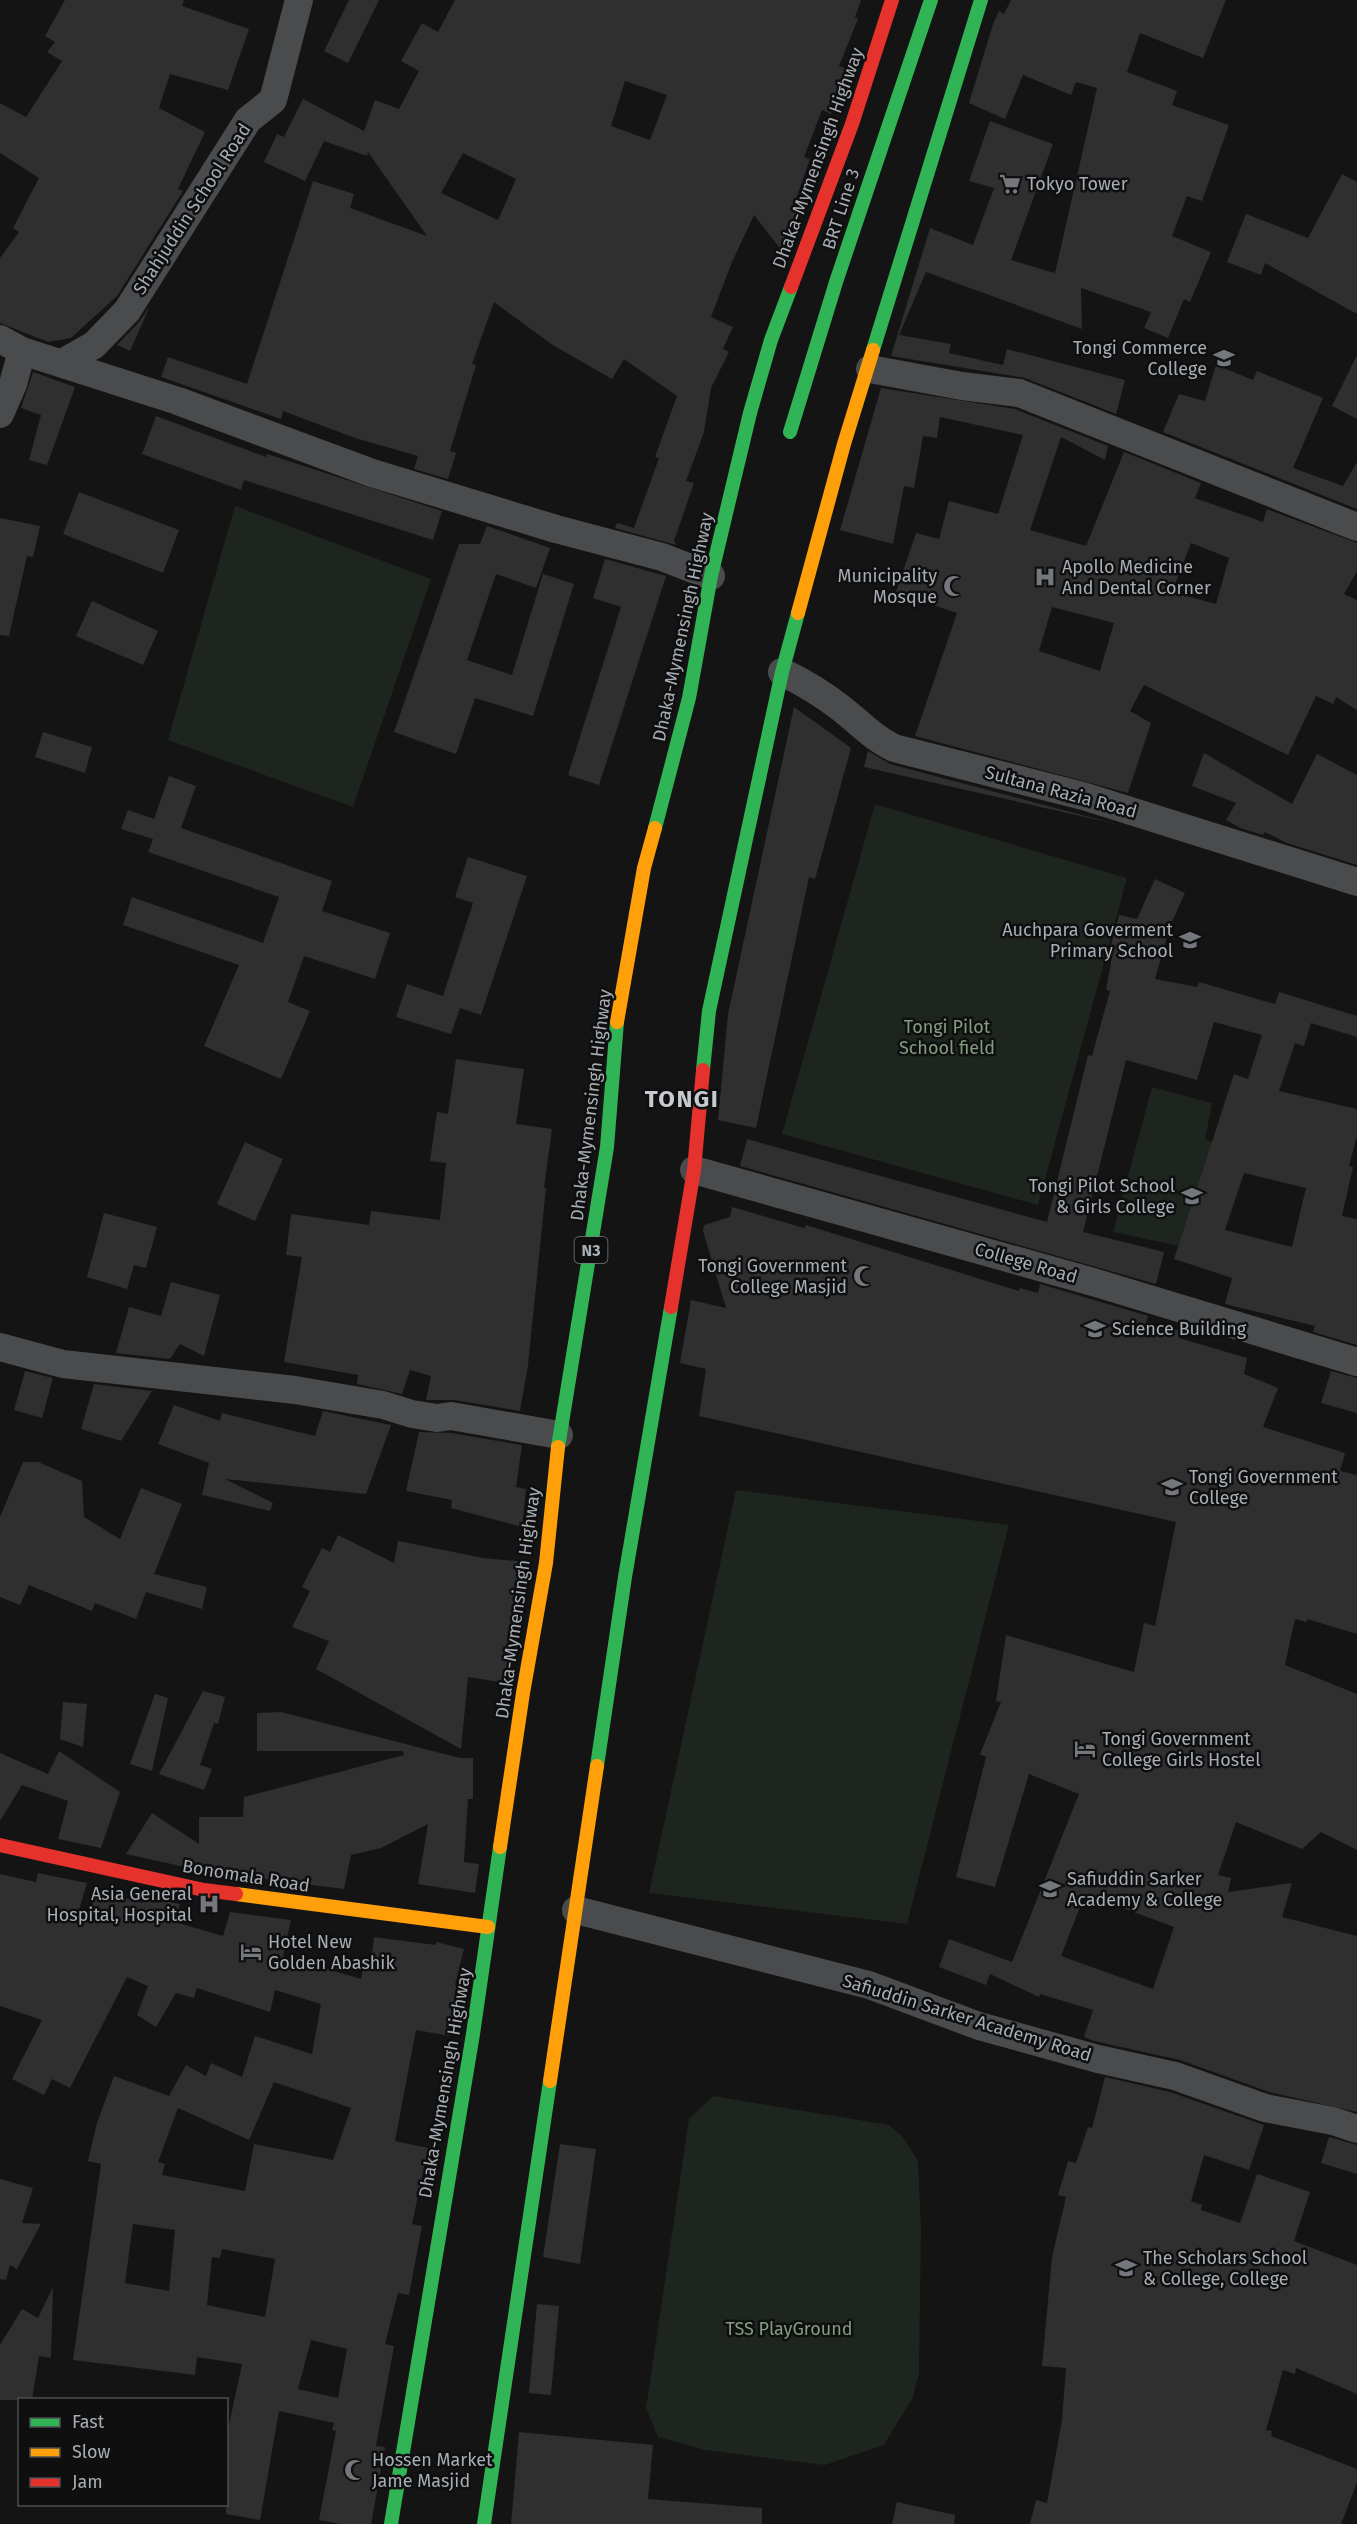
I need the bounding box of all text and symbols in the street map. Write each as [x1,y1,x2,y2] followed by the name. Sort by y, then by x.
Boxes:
[768,44,868,271] street label: Dhaka-Mymensingh Highway
[128,119,256,299] street label: Shahjuddin School Road
[818,166,864,252] street label: BRT Line 3
[998,172,1022,196] supermarket icon: Tokyo Tower
[1027,173,1128,195] place label: Tokyo Tower
[1073,337,1207,380] place label: Tongi Commerce College
[1212,346,1236,370] school or university icon: Tongi Commerce College
[648,510,718,743] street label: Dhaka-Mymensingh Highway
[1062,556,1211,599] place label: Apollo Medicine And Dental Corner
[837,565,937,608] place label: Municipality Mosque
[1033,565,1057,589] hospital icon: Apollo Medicine And Dental Corner
[942,574,966,598] mosque icon: Municipality Mosque
[983,761,1139,823] street label: Sultana Razia Road
[1002,919,1173,962] place label: Auchpara Goverment Primary School
[1178,928,1202,952] school or university icon: Auchpara Goverment Primary School
[566,988,616,1222] street label: Dhaka-Mymensingh Highway
[899,1016,995,1059] park label: Tongi Pilot School field
[645,1085,719,1113] district label: TONGI
[1029,1175,1175,1218] place label: Tongi Pilot School & Girls College
[1180,1184,1204,1208] school or university icon: Tongi Pilot School & Girls College
[574,1237,608,1263] road number: N3
[972,1238,1080,1288] street label: College Road
[698,1255,847,1298] place label: Tongi Government College Masjid
[852,1264,876,1288] mosque icon: Tongi Government College Masjid
[1083,1317,1107,1341] school or university icon: Science Building
[1112,1318,1247,1340] place label: Science Building
[1189,1466,1338,1509] place label: Tongi Government College
[1160,1475,1184,1499] school or university icon: Tongi Government College
[491,1486,545,1720] street label: Dhaka-Mymensingh Highway
[1102,1728,1260,1771] place label: Tongi Government College Girls Hostel
[1073,1737,1097,1761] hotel icon: Tongi Government College Girls Hostel
[181,1855,311,1897] street label: Bonomala Road
[1067,1868,1222,1911] place label: Safiuddin Sarker Academy & College
[1038,1877,1062,1901] school or university icon: Safiuddin Sarker Academy & College
[46,1883,192,1926] place label: Asia General Hospital, Hospital
[197,1892,221,1916] hospital icon: Asia General Hospital, Hospital
[268,1931,395,1974] place label: Hotel New Golden Abashik
[239,1940,263,1964] hotel icon: Hotel New Golden Abashik
[414,1966,476,2200] street label: Dhaka-Mymensingh Highway
[840,1970,1094,2066] street label: Safiuddin Sarker Academy Road
[1143,2247,1307,2290] place label: The Scholars School & College, College
[1114,2256,1138,2280] school or university icon: The Scholars School & College, College
[725,2318,853,2340] park label: TSS PlayGround
[18,2398,228,2506] legend
[72,2411,105,2433] text: Fast
[72,2441,111,2463] text: Slow
[372,2449,493,2492] place label: Hossen Market Jame Masjid
[343,2458,367,2482] mosque icon: Hossen Market Jame Masjid
[72,2471,103,2493] text: Jam

